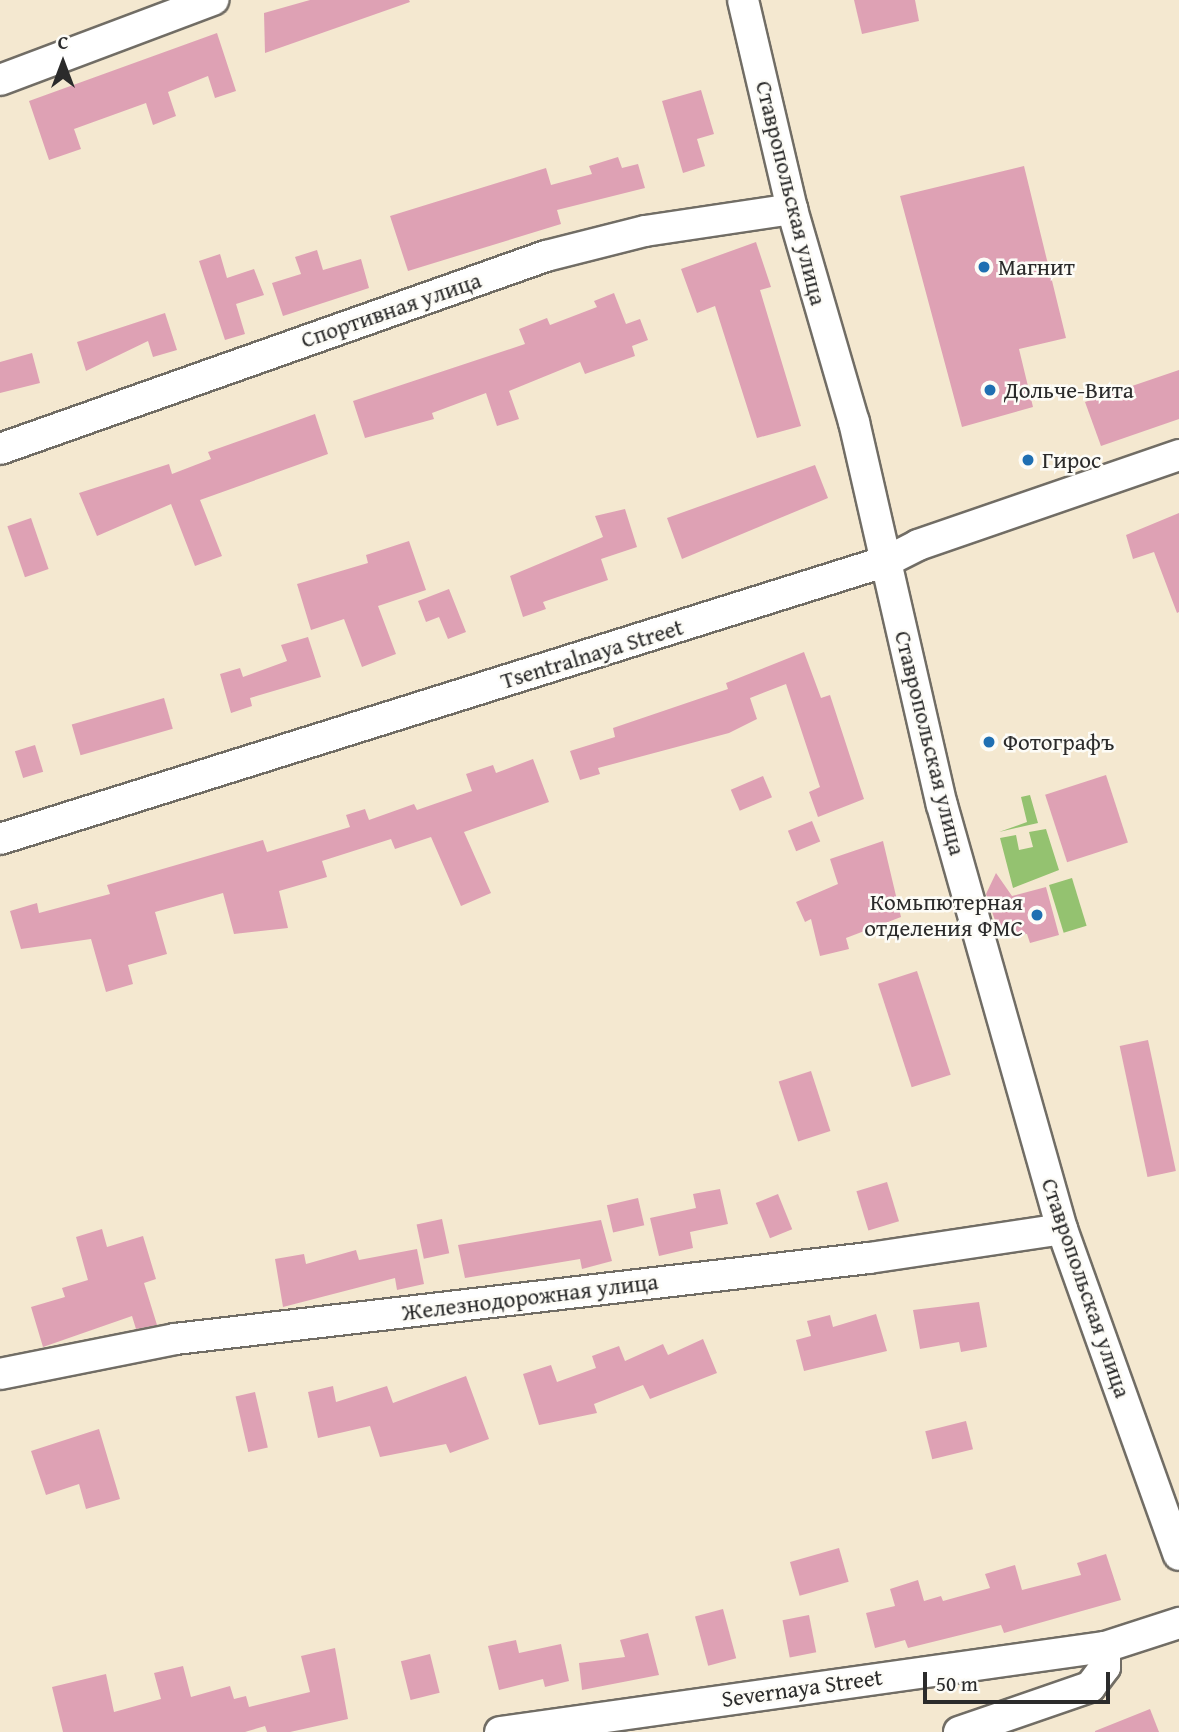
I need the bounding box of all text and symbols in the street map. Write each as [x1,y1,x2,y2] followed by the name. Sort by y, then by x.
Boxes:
[28,28,98,98] north arrow
[58,28,68,56] text: С
[750,78,832,308] street label: Ставропольская улица
[998,253,1075,281] place label: Магнит
[976,259,992,275] marker: Магнит
[297,266,485,354] street label: Спортивная улица
[1004,376,1134,404] place label: Дольче-Вита
[982,382,998,398] marker: Дольче-Вита
[1042,446,1101,474] place label: Гирос
[1020,452,1036,468] marker: Гирос
[497,613,687,695] street label: Tsentralnaya Street
[889,628,971,858] street label: Ставропольская улица
[1003,728,1115,756] place label: Фотографъ
[981,734,997,750] marker: Фотографъ
[864,888,1023,942] place label: Комьпютерная отделения ФМС
[1029,907,1045,923] marker: Комьпютерная отделения ФМС
[1035,1175,1137,1401] street label: Ставропольская улица
[400,1268,660,1326] street label: Железнодорожная улица
[927,1658,1114,1702] scale bar
[720,1663,884,1713] street label: Severnaya Street
[936,1668,978,1699] text: 50 m

